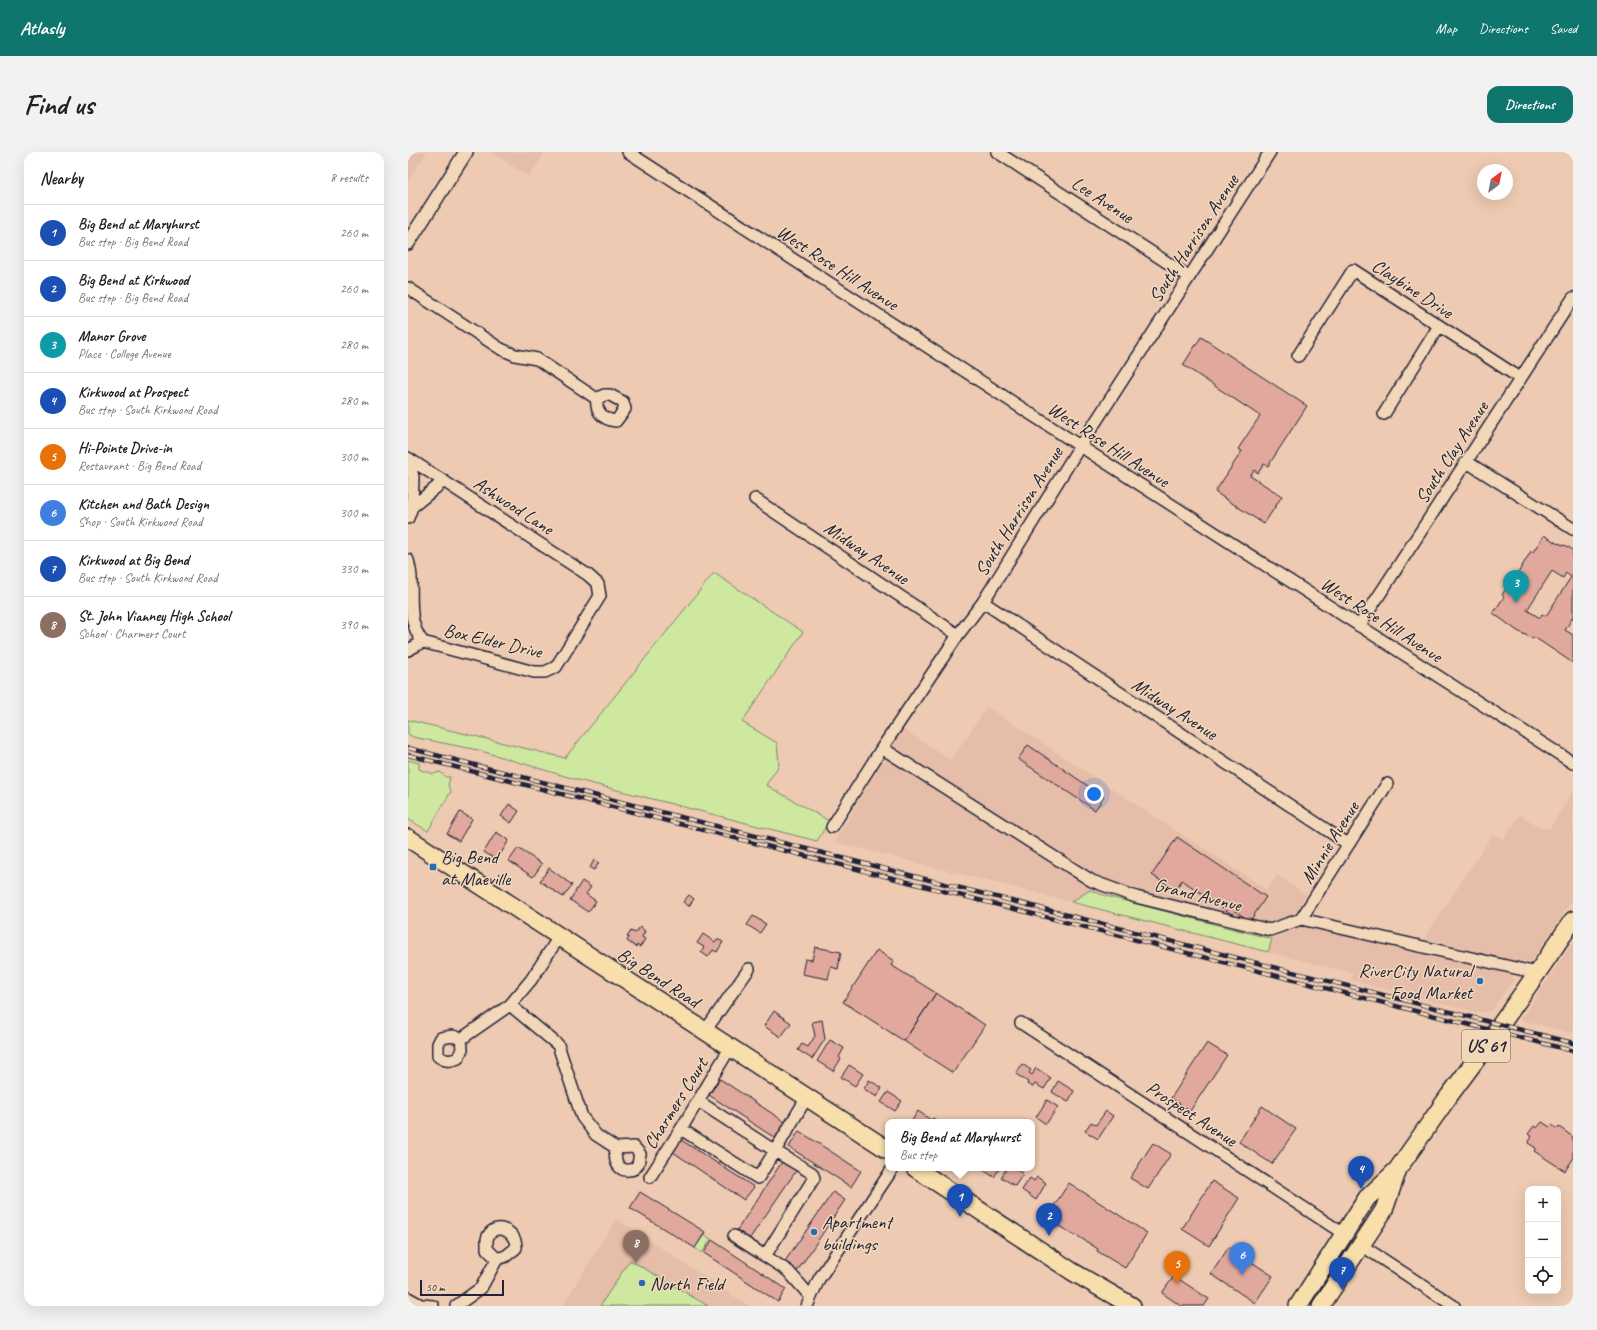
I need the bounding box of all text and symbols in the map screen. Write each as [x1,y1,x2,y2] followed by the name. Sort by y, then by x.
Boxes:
[20,16,64,40] text: Atlasly
[1436,20,1457,37] text: Map
[1479,20,1528,37] text: Directions
[1550,20,1577,37] text: Saved
[1487,86,1573,123] button: Directions
[24,87,94,122] text: Find us
[1477,164,1513,200] north arrow
[40,168,83,189] text: Nearby
[1143,168,1245,307] street label: South Harrison Avenue
[330,170,368,186] text: 8 results
[1067,171,1139,230] street label: Lee Avenue
[78,215,199,234] text: Big Bend at Maryhurst
[772,220,904,317] street label: West Rose Hill Avenue
[50,225,56,241] text: 1
[340,225,368,241] text: 260 m
[78,234,188,250] text: Bus stop · Big Bend Road
[1367,254,1459,325] street label: Claybine Drive
[78,271,189,290] text: Big Bend at Kirkwood
[50,281,56,297] text: 2
[340,281,368,297] text: 260 m
[78,290,188,306] text: Bus stop · Big Bend Road
[78,327,145,346] text: Manor Grove
[50,337,56,353] text: 3
[340,337,368,353] text: 280 m
[78,346,171,362] text: Place · College Avenue
[78,383,188,402] text: Kirkwood at Prospect
[50,393,56,409] text: 4
[340,393,368,409] text: 280 m
[1410,395,1495,508] street label: South Clay Avenue
[1043,397,1175,494] street label: West Rose Hill Avenue
[78,402,218,418] text: Bus stop · South Kirkwood Road
[78,439,172,458] text: Hi-Pointe Drive-in
[969,441,1069,581] street label: South Harrison Avenue
[50,449,56,465] text: 5
[340,449,368,465] text: 300 m
[78,458,201,474] text: Restaurant · Big Bend Road
[469,471,559,542] street label: Ashwood Lane
[78,495,209,514] text: Kitchen and Bath Design
[50,505,56,521] text: 6
[340,505,368,521] text: 300 m
[78,514,202,530] text: Shop · South Kirkwood Road
[819,516,915,591] street label: Midway Avenue
[78,551,189,570] text: Kirkwood at Big Bend
[50,561,56,577] text: 7
[340,561,368,577] text: 330 m
[78,570,218,586] text: Bus stop · South Kirkwood Road
[1503,570,1529,603] pin: 3
[1316,572,1448,669] street label: West Rose Hill Avenue
[78,607,230,626] text: St. John Vianney High School
[50,617,56,633] text: 8
[340,617,368,633] text: 390 m
[441,618,546,664] street label: Box Elder Drive
[78,626,185,642] text: School · Charmers Court
[1127,672,1223,746] street label: Midway Avenue
[1084,784,1104,804] your location
[1295,795,1366,888] street label: Minnie Avenue
[441,845,512,891] place label: Big Bend at Maeville
[428,862,438,872] marker: Big Bend at Maeville
[1152,873,1245,918] street label: Grand Avenue
[613,942,707,1015] street label: Big Bend Road
[1358,959,1476,1005] place label: RiverCity Natural Food Market
[1475,976,1485,986] marker: RiverCity Natural Food Market
[1462,1030,1510,1062] road number: US 61
[638,1052,714,1154] street label: Charmers Court
[1142,1076,1243,1153] street label: Prospect Avenue
[885,1119,1035,1171] popup
[900,1128,1020,1147] text: Big Bend at Maryhurst
[900,1147,937,1163] text: Bus stop
[1348,1156,1374,1189] pin: 4
[947,1184,973,1217] pin: 1
[1525,1186,1561,1294] map controls
[1525,1186,1561,1222] button: +
[1036,1203,1062,1236] pin: 2
[822,1210,895,1256] place label: Apartment buildings
[1525,1222,1561,1258] button: −
[809,1227,819,1237] marker: Apartment buildings
[623,1230,649,1263] pin: 8
[1229,1242,1255,1275] pin: 6
[1164,1251,1190,1284] pin: 5
[1329,1257,1355,1290] pin: 7
[1525,1258,1561,1294] button: locate
[650,1272,727,1296] place label: North Field
[420,1278,504,1297] scale bar
[637,1278,647,1288] marker: North Field
[426,1280,445,1294] text: 50 m

